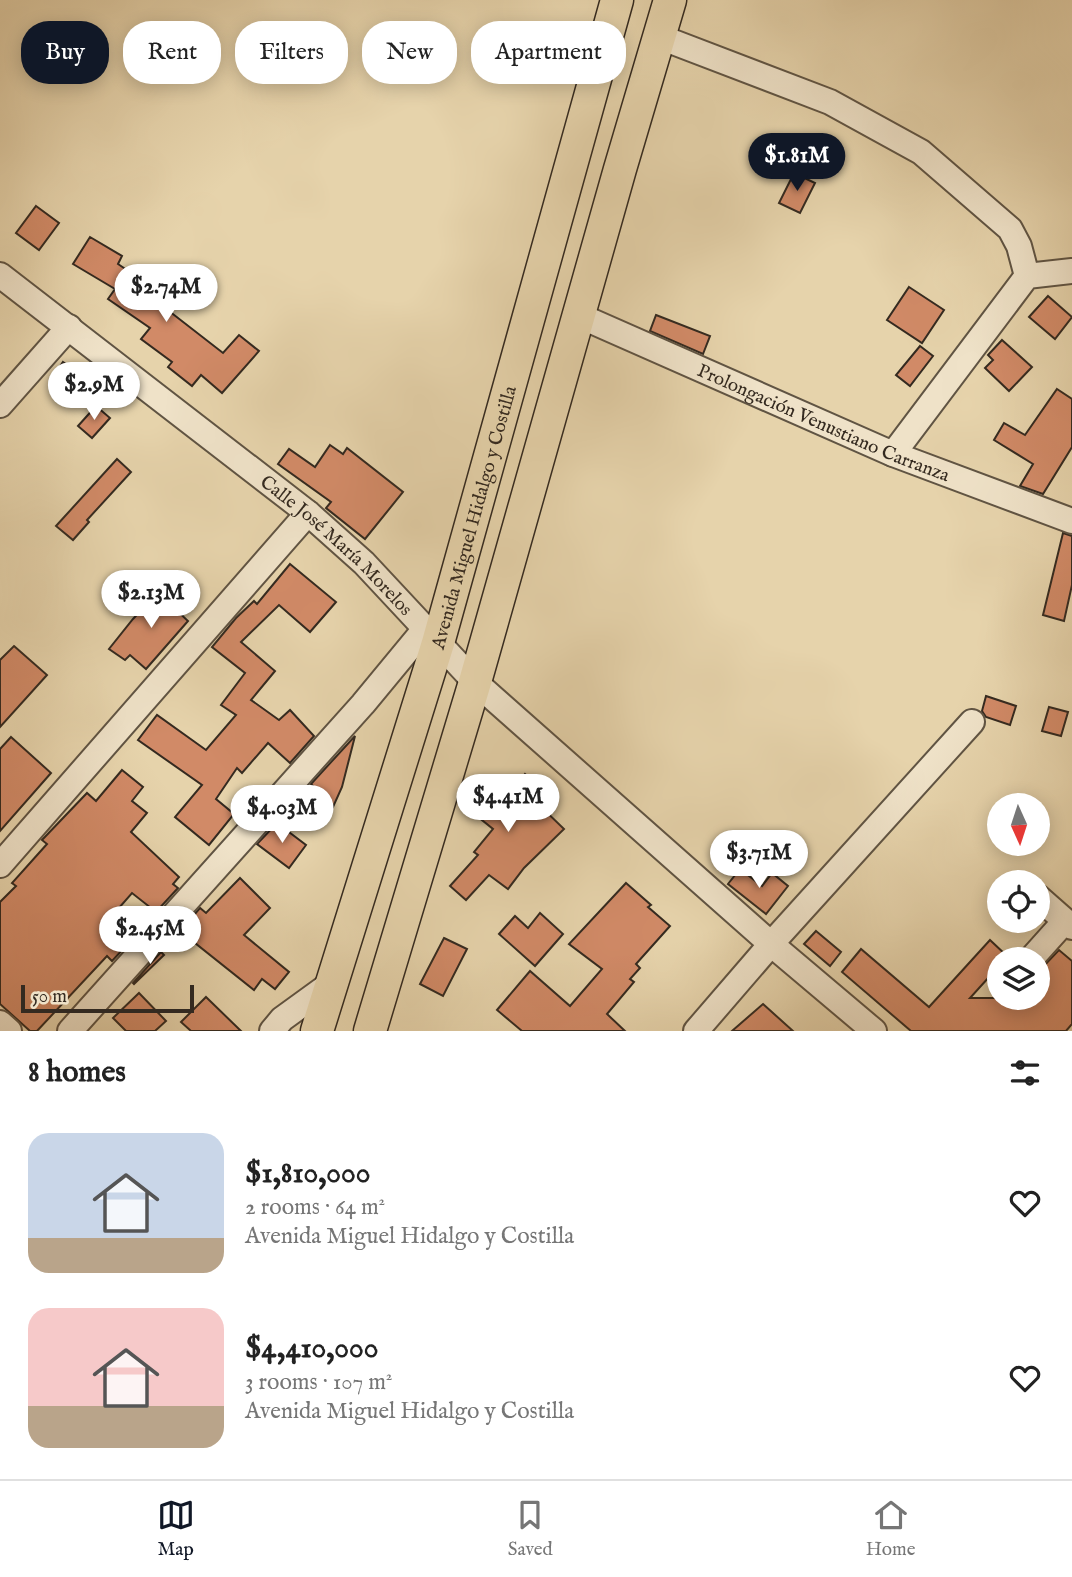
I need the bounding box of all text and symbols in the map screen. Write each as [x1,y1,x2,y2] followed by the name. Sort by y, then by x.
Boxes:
[21,21,109,84] chip: Buy
[123,21,221,84] chip: Rent
[235,21,348,84] chip: Filters
[362,21,457,84] chip: New
[471,21,626,84] chip: Apartment
[740,134,854,193] pin: $1.81M
[764,141,830,170] text: $1.81M
[109,264,223,324] pin: $2.74M
[131,272,201,301] text: $2.74M
[693,359,953,488] street label: Prolongación Venustiano Carranza
[45,362,143,422] pin: $2.9M
[64,370,124,399] text: $2.9M
[427,383,523,653] street label: Avenida Miguel Hidalgo y Costilla
[255,471,417,621] street label: Calle José María Morelos
[94,570,208,630] pin: $2.13M
[117,578,185,607] text: $2.13M
[451,774,565,834] pin: $4.41M
[472,782,544,811] text: $4.41M
[225,786,339,845] pin: $4.03M
[247,793,317,822] text: $4.03M
[987,793,1050,856] north arrow
[987,793,1050,1010] map controls
[702,830,816,890] pin: $3.71M
[726,838,792,867] text: $3.71M
[987,870,1050,933] button: locate
[93,906,207,966] pin: $2.45M
[115,914,185,943] text: $2.45M
[987,947,1050,1010] button: layers
[21,982,194,1014] scale bar
[32,985,67,1009] text: 50 m
[28,1054,126,1092] text: 8 homes
[1006,1054,1044,1092] icon: filters
[245,1155,371,1193] text: $1,810,000
[84,1161,168,1245] icon: home
[1006,1184,1044,1222] icon: heart
[245,1193,385,1222] text: 2 rooms · 64 m²
[245,1222,574,1251] text: Avenida Miguel Hidalgo y Costilla
[245,1330,378,1368] text: $4,410,000
[84,1336,168,1420] icon: home
[1006,1359,1044,1397] icon: heart
[245,1368,393,1397] text: 3 rooms · 107 m²
[245,1397,574,1426] text: Avenida Miguel Hidalgo y Costilla
[157,1496,195,1562] tab: Map
[508,1496,553,1562] tab: Saved
[866,1496,915,1562] tab: Home

